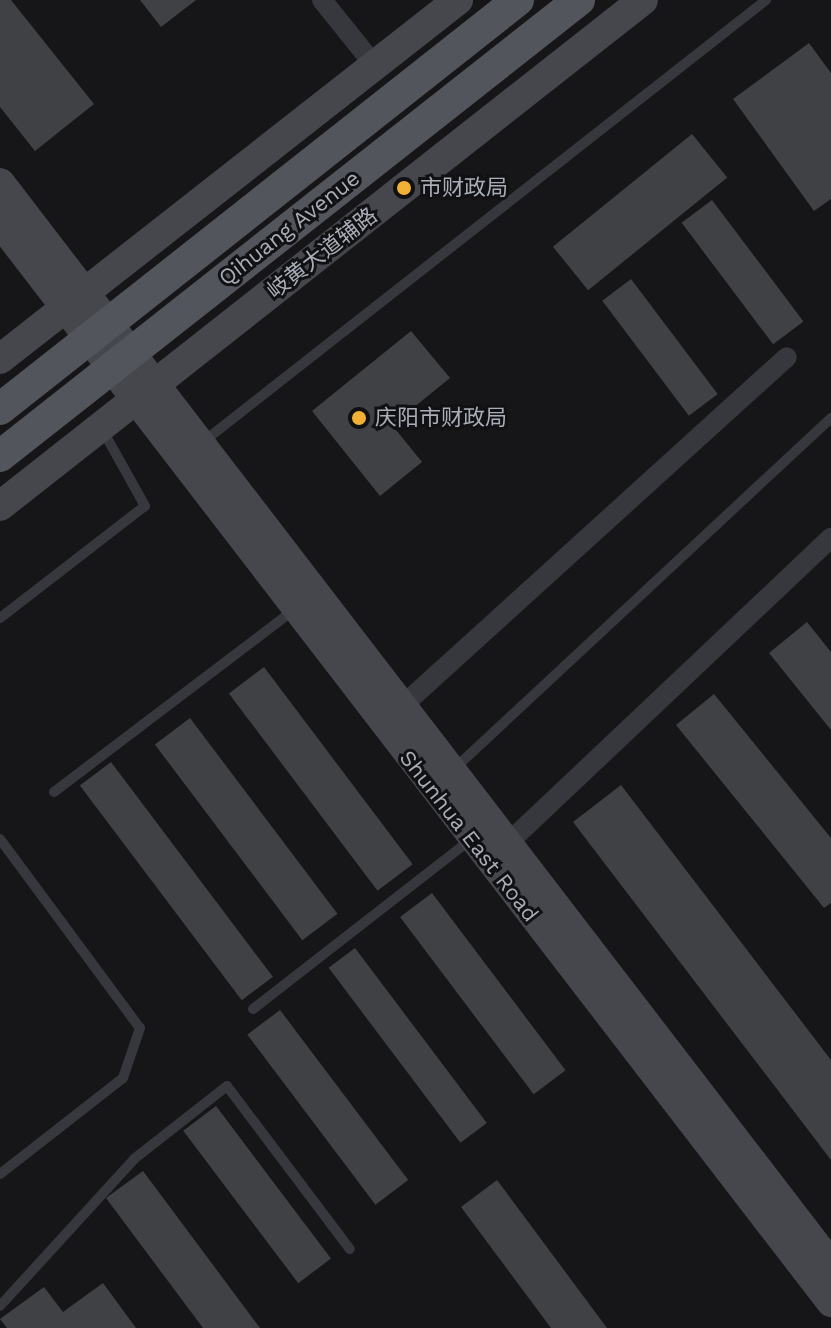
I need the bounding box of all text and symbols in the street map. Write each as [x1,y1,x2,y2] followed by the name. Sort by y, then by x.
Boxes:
[213,165,365,291] street label: Qihuang Avenue
[420,175,508,201] place label: 市财政局
[395,179,413,197] marker: 市财政局
[262,202,382,304] street label: 岐黄大道辅路
[375,405,507,431] place label: 庆阳市财政局
[350,409,368,427] marker: 庆阳市财政局
[394,745,544,927] street label: Shunhua East Road

